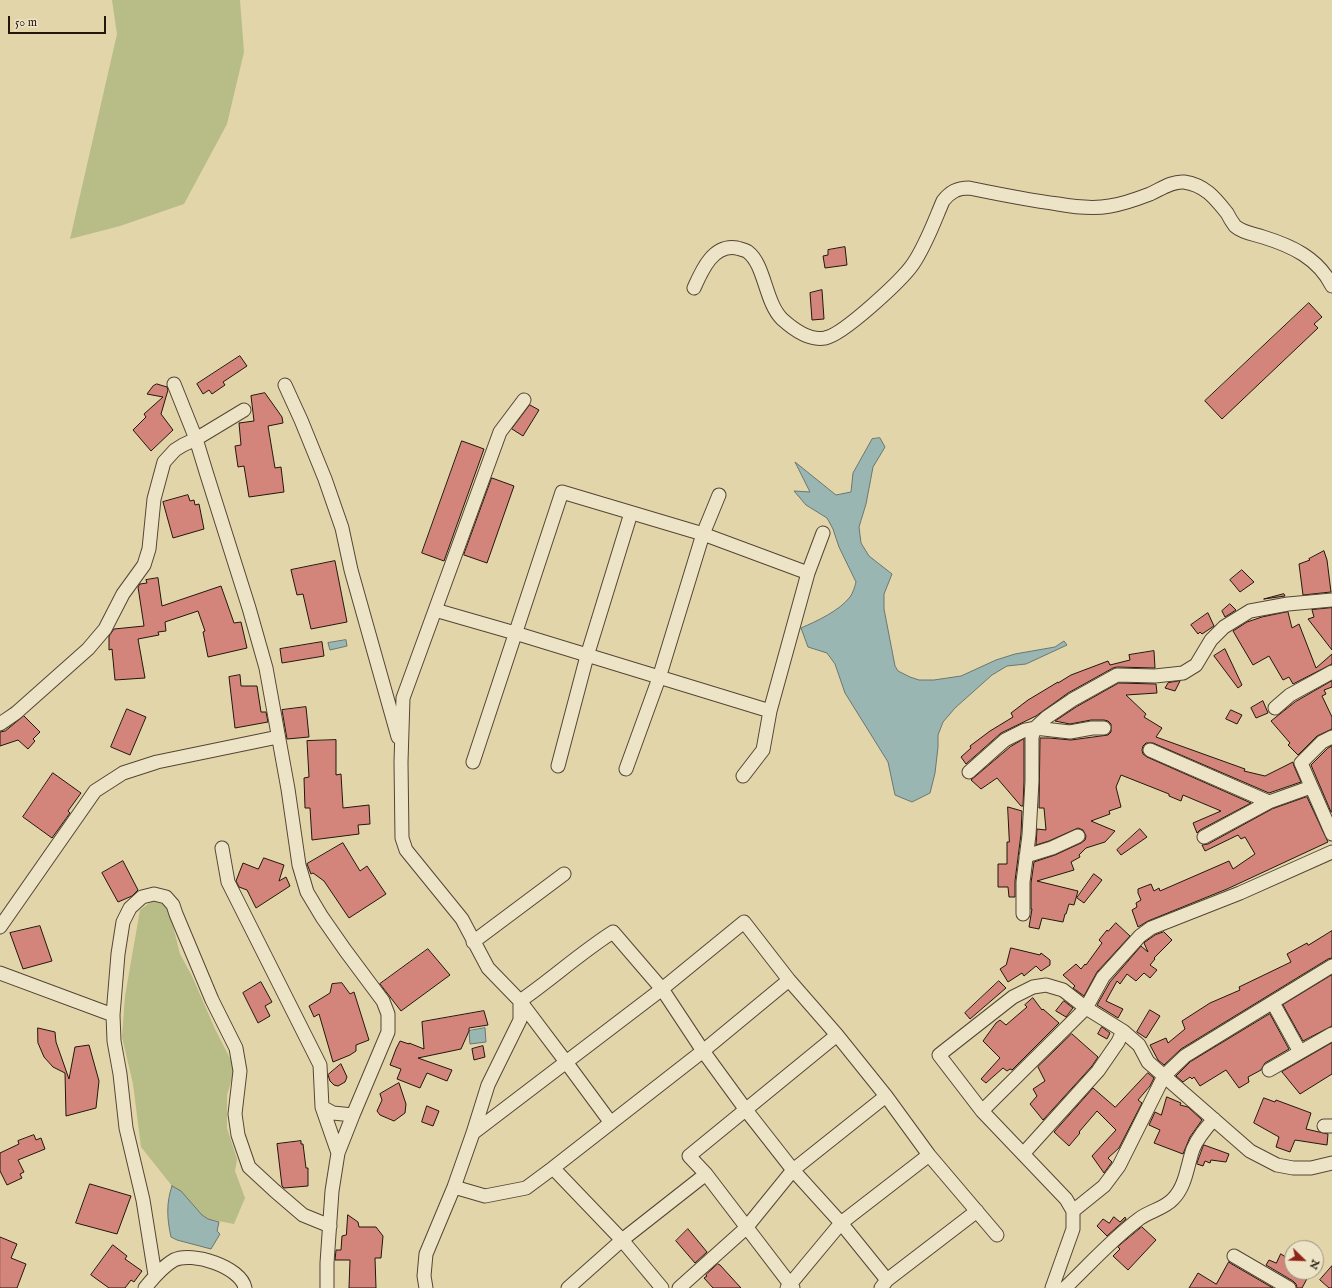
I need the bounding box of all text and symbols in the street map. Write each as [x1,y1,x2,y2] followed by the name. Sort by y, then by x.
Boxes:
[10,8,108,34] scale bar
[15,15,37,30] text: 50 m
[1284,1240,1324,1280] north arrow
[1306,1257,1322,1271] text: N

